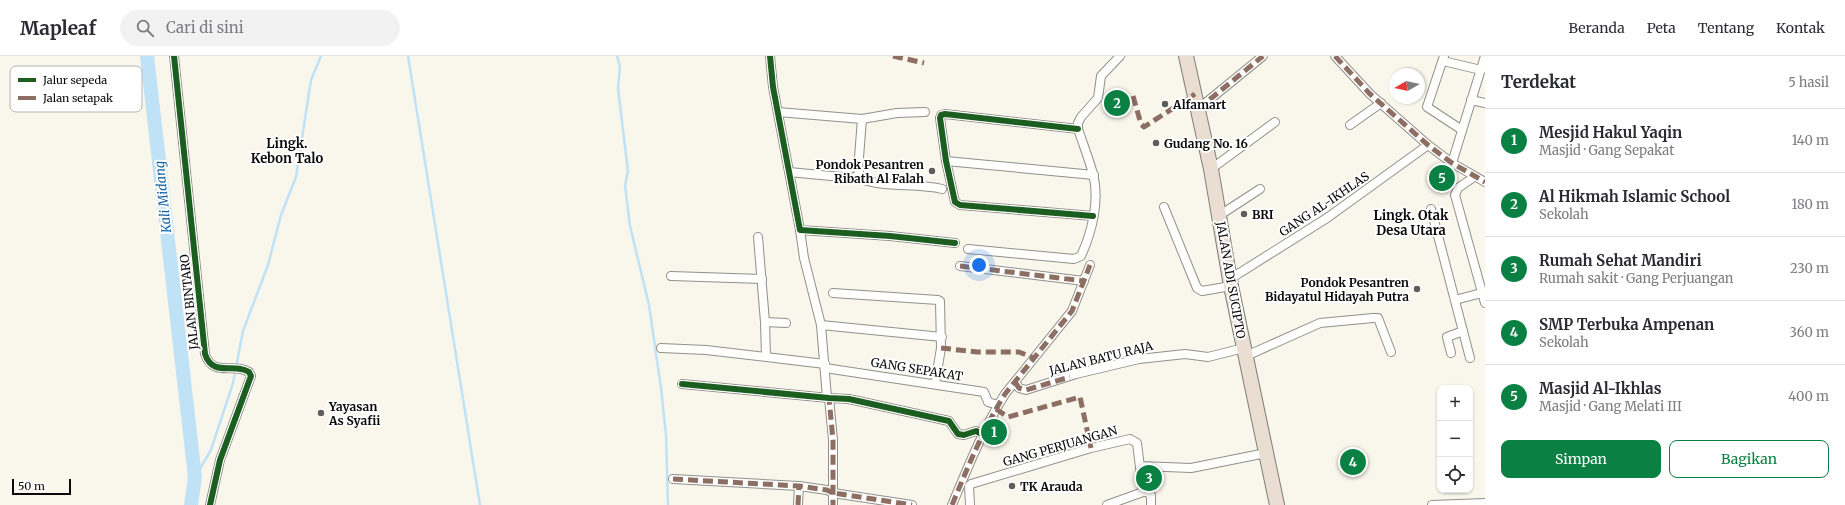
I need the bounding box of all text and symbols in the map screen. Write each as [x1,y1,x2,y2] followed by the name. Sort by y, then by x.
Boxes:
[120,10,400,46] search box
[20,16,96,40] text: Mapleaf
[134,17,156,39] icon: search
[166,18,244,37] text: Cari di sini
[1569,19,1625,37] text: Beranda
[1647,19,1676,37] text: Peta
[1698,19,1754,37] text: Tentang
[1776,19,1825,37] text: Kontak
[10,66,142,112] legend
[1389,68,1425,104] north arrow
[1501,71,1576,93] text: Terdekat
[42,73,107,87] text: Jalur sepeda
[1788,74,1829,91] text: 5 hasil
[1104,88,1130,118] pin: 2
[42,91,113,105] text: Jalan setapak
[1172,97,1226,112] place label: Alfamart
[1160,99,1170,109] marker: Alfamart
[1539,123,1682,142] text: Mesjid Hakul Yaqin
[1511,132,1517,149] text: 1
[1792,132,1829,149] text: 140 m
[251,135,324,167] district label: Lingk. Kebon Talo
[1164,136,1248,151] place label: Gudang No. 16
[1151,138,1161,148] marker: Gudang No. 16
[1539,142,1674,159] text: Masjid · Gang Sepakat
[816,157,924,186] place label: Pondok Pesantren Ribath Al Falah
[151,160,175,235] water label: Kali Midang
[1429,163,1455,193] pin: 5
[927,166,937,176] marker: Pondok Pesantren Ribath Al Falah
[1276,168,1372,240] street label: GANG AL-IKHLAS
[1539,187,1730,206] text: Al Hikmah Islamic School
[1510,196,1518,213] text: 2
[1791,196,1829,213] text: 180 m
[1539,206,1589,223] text: Sekolah
[1252,207,1274,222] place label: BRI
[1374,207,1449,239] district label: Lingk. Otak Desa Utara
[1239,209,1249,219] marker: BRI
[1213,219,1249,340] street label: JALAN ADI SUCIPTO
[1539,251,1702,270] text: Rumah Sehat Mandiri
[176,253,202,351] street label: JALAN BINTARO
[969,255,989,275] your location
[1510,260,1518,277] text: 3
[1790,260,1829,277] text: 230 m
[1539,270,1733,287] text: Rumah sakit · Gang Perjuangan
[1265,275,1409,304] place label: Pondok Pesantren Bidayatul Hidayah Putra
[1412,284,1422,294] marker: Pondok Pesantren Bidayatul Hidayah Putra
[1539,315,1714,334] text: SMP Terbuka Ampenan
[1510,324,1518,341] text: 4
[1790,324,1829,341] text: 360 m
[1539,334,1589,351] text: Sekolah
[1047,338,1155,378] street label: JALAN BATU RAJA
[870,354,965,384] street label: GANG SEPAKAT
[1539,379,1661,398] text: Masjid Al-Ikhlas
[1437,385,1473,493] map controls
[1437,385,1473,421] button: +
[1510,388,1518,405] text: 5
[1788,388,1829,405] text: 400 m
[1539,398,1682,415] text: Masjid · Gang Melati III
[328,399,380,428] place label: Yayasan As Syafii
[316,408,326,418] marker: Yayasan As Syafii
[981,417,1007,447] pin: 1
[1437,421,1473,457] button: −
[1001,422,1120,470] street label: GANG PERJUANGAN
[1501,440,1661,478] button: Simpan
[1669,440,1829,478] button: Bagikan
[1340,447,1366,477] pin: 4
[1437,457,1473,493] button: locate
[1136,463,1162,493] pin: 3
[12,477,71,496] scale bar
[18,479,45,493] text: 50 m
[1020,479,1083,494] place label: TK Arauda
[1007,481,1017,491] marker: TK Arauda

